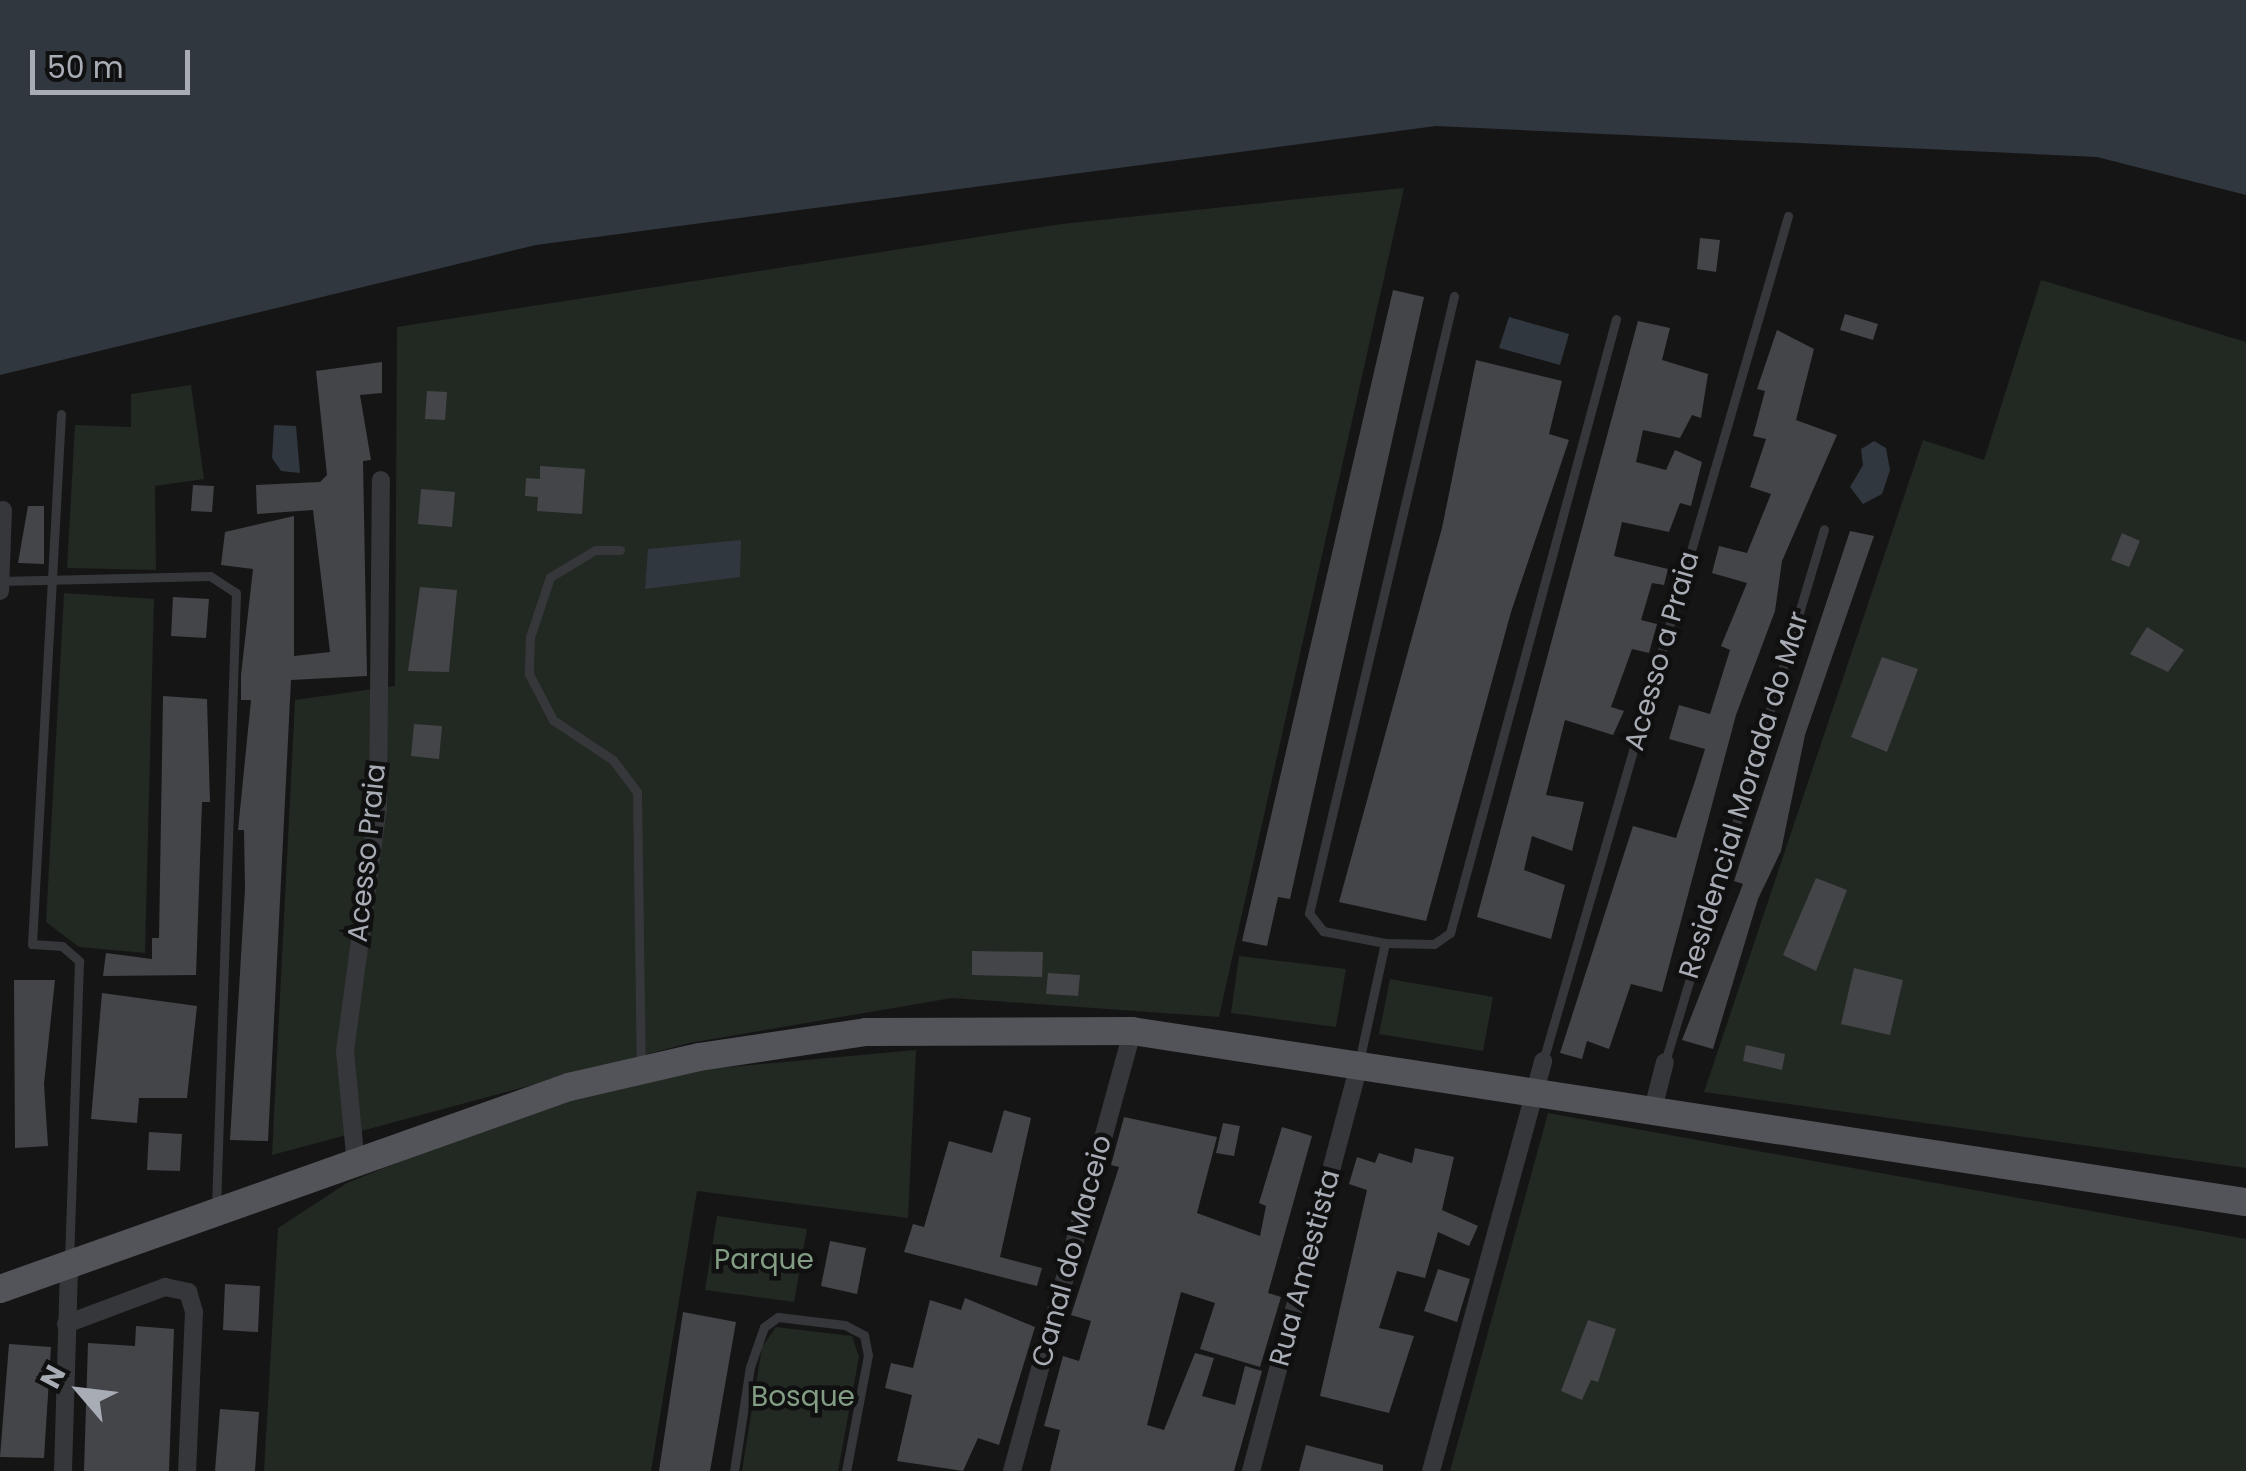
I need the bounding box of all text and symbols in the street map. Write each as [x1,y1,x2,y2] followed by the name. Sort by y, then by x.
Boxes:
[35,30,195,92] scale bar
[47,46,124,89] text: 50 m
[1618,548,1706,754] street label: Acesso a Praia
[1672,608,1816,982] street label: Residencial Morada do Mar
[341,762,393,944] street label: Acesso Praia
[1025,1132,1119,1370] street label: Canal do Maceio
[1263,1166,1347,1370] street label: Rua Amestista
[714,1243,814,1277] park label: Parque
[30,1341,130,1441] north arrow
[31,1358,75,1395] text: N
[751,1380,855,1414] park label: Bosque

